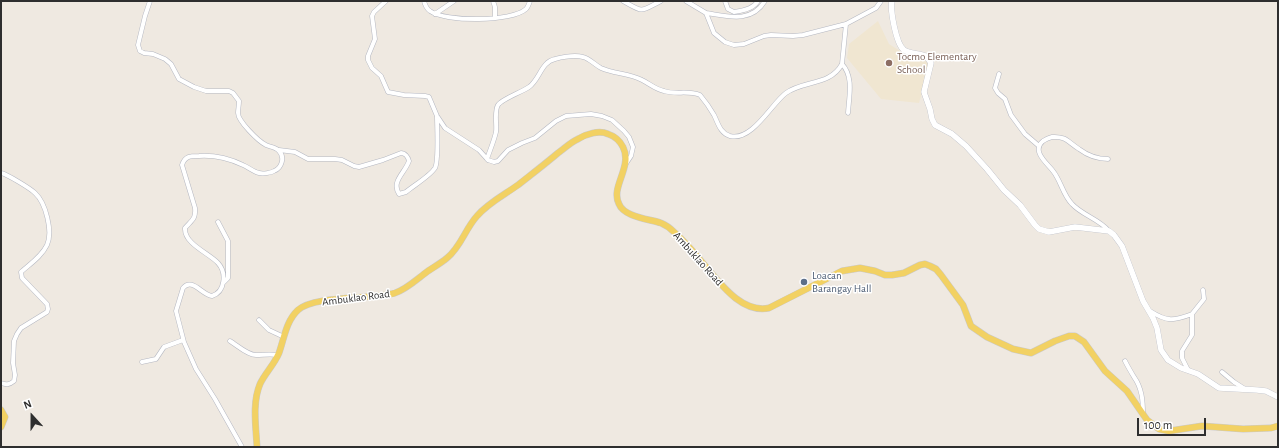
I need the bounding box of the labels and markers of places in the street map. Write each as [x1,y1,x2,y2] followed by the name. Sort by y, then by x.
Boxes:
[897,50,977,76] place label: Tocmo Elementary School
[884,58,894,68] marker: Tocmo Elementary School
[812,269,871,295] place label: Loacan Barangay Hall
[799,277,809,287] marker: Loacan Barangay Hall

